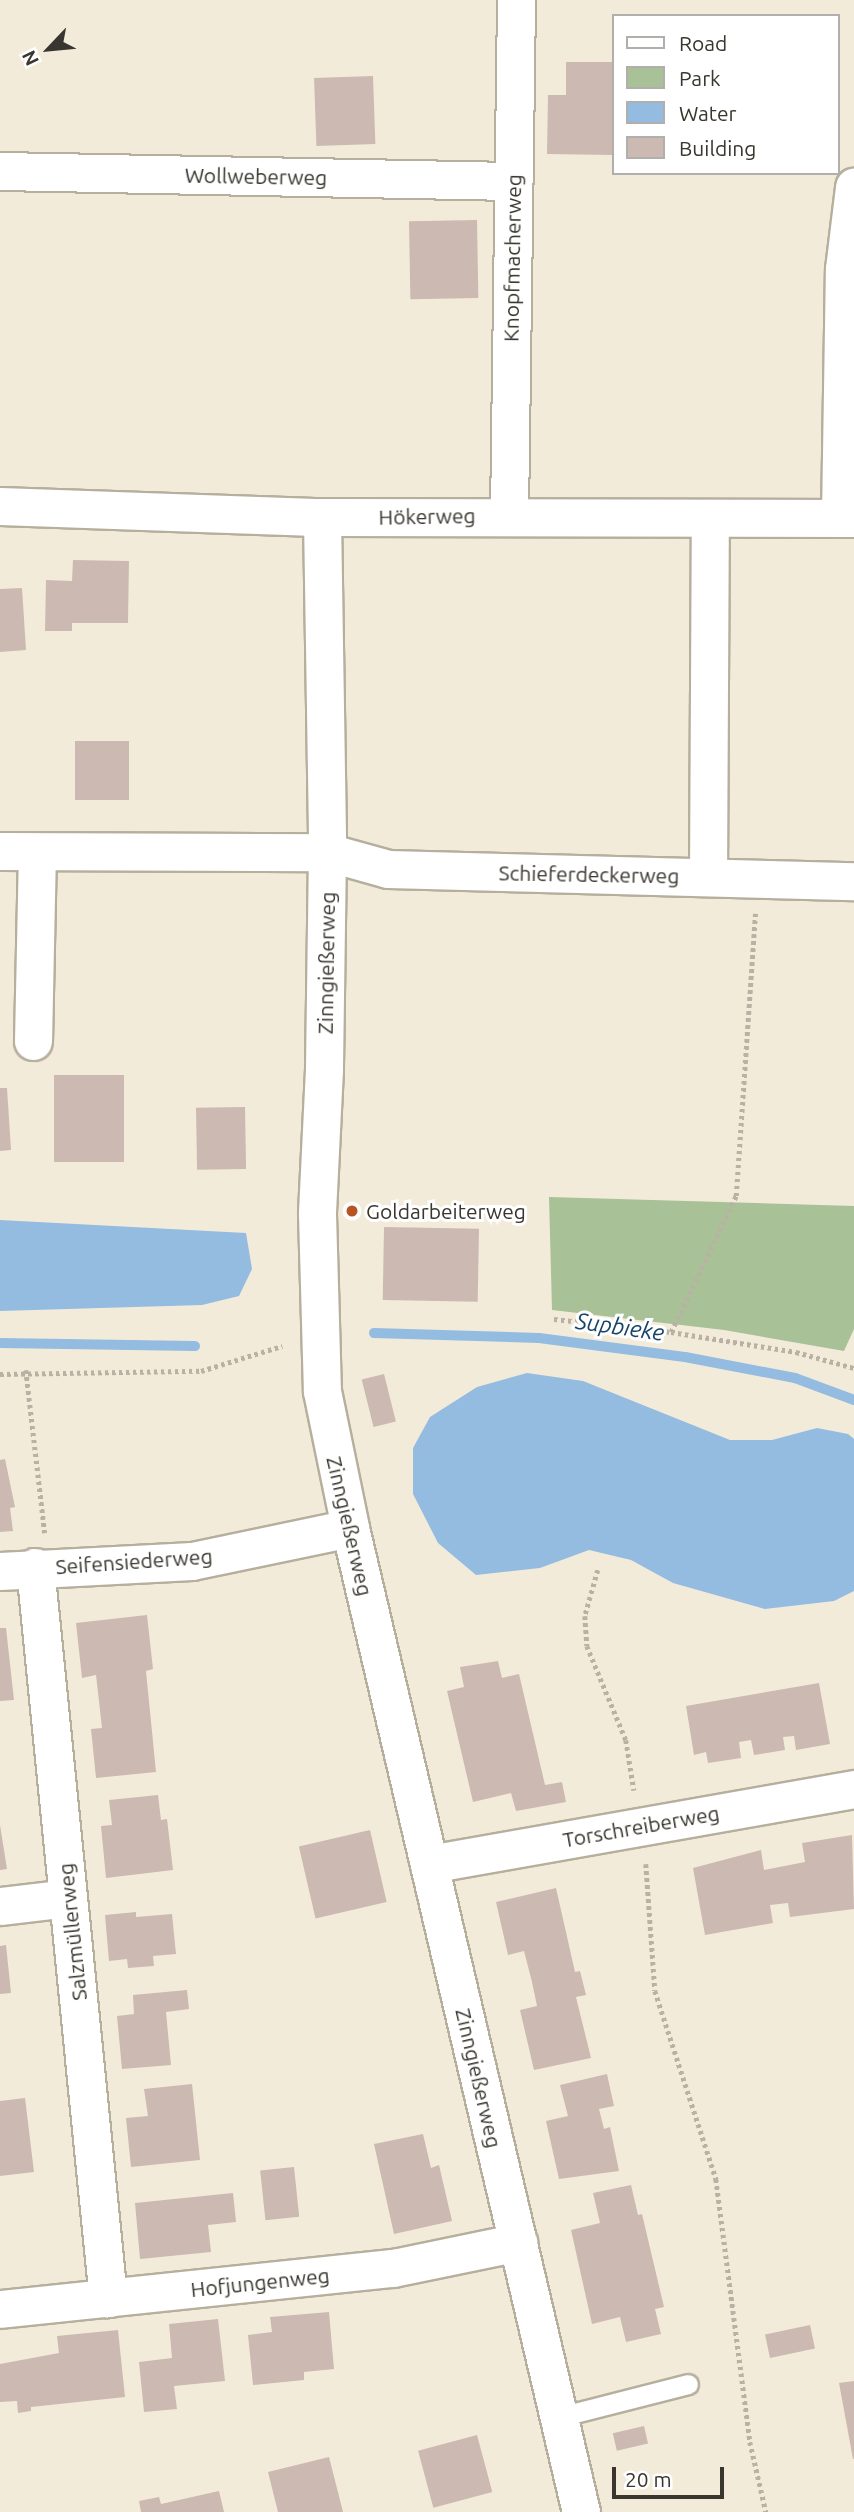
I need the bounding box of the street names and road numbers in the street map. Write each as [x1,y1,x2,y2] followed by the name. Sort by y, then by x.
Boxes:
[185,162,327,190] street label: Wollweberweg
[498,174,526,342] street label: Knopfmacherweg
[378,503,476,529] street label: Hökerweg
[498,860,680,888] street label: Schieferdeckerweg
[312,892,340,1034] street label: Zinngießerweg
[322,1454,378,1598] street label: Zinngießerweg
[55,1543,213,1579] street label: Seifensiederweg
[561,1800,721,1852] street label: Torschreiberweg
[52,1862,92,2002] street label: Salzmüllerweg
[451,2006,507,2150] street label: Zinngießerweg
[189,2262,331,2302] street label: Hofjungenweg

